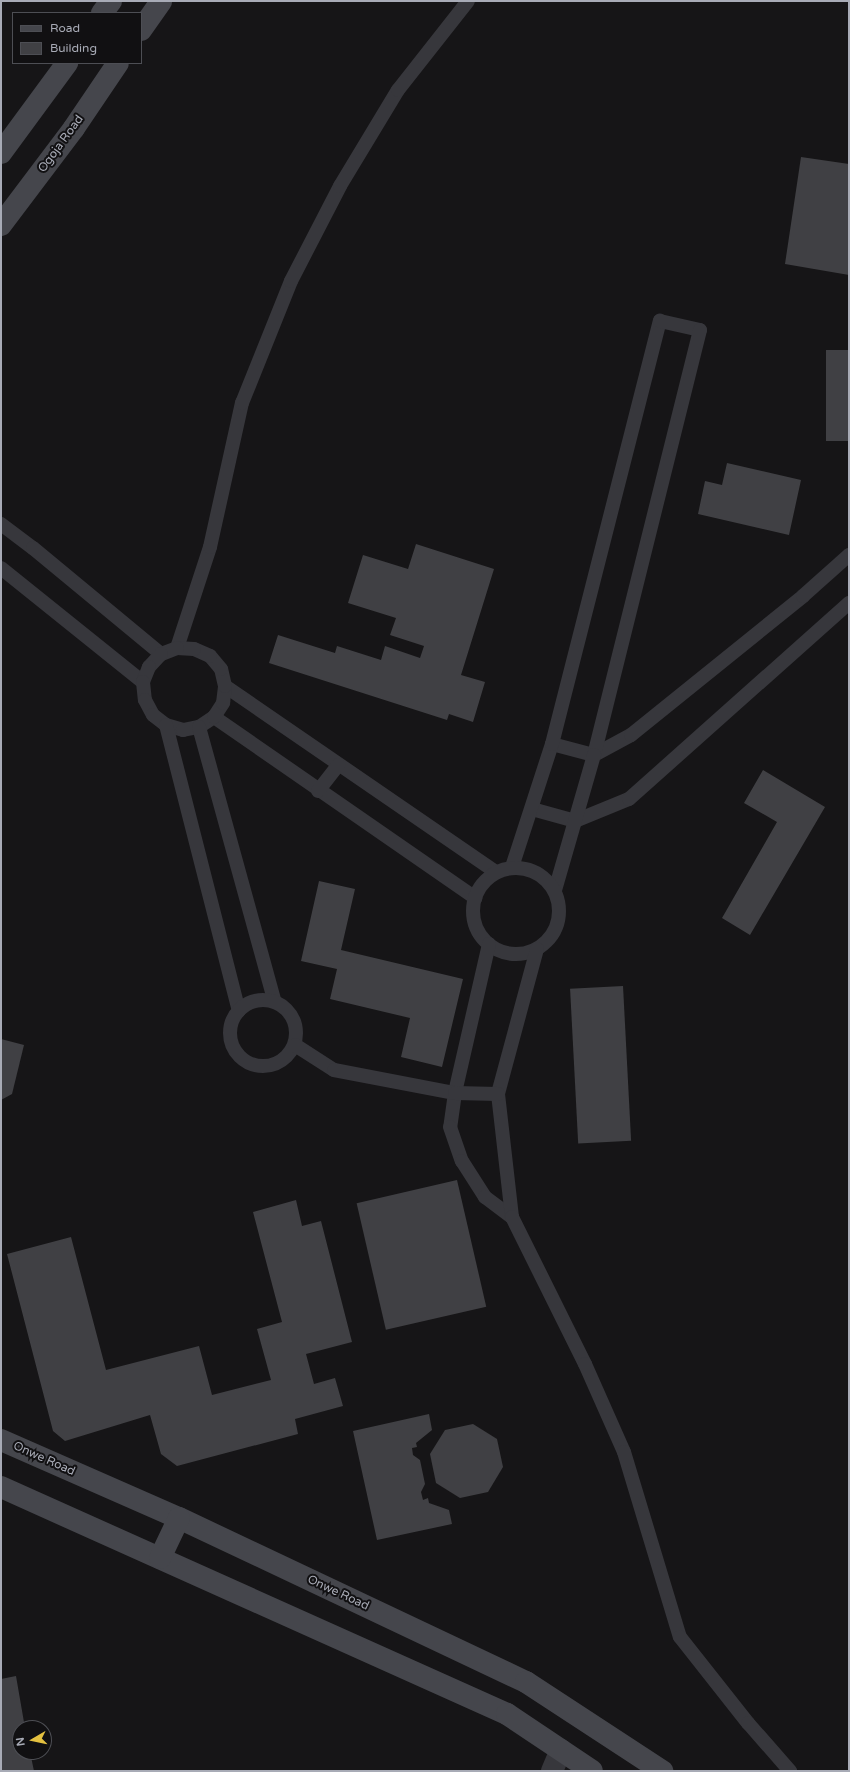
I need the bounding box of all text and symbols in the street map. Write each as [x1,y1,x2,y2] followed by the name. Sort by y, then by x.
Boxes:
[12,12,142,64] legend
[50,21,80,35] text: Road
[50,41,97,55] text: Building
[35,112,87,176] street label: Ogoja Road
[11,1439,77,1479] street label: Onwe Road
[305,1572,371,1614] street label: Onwe Road
[12,1720,52,1760] north arrow
[14,1736,28,1747] text: N

